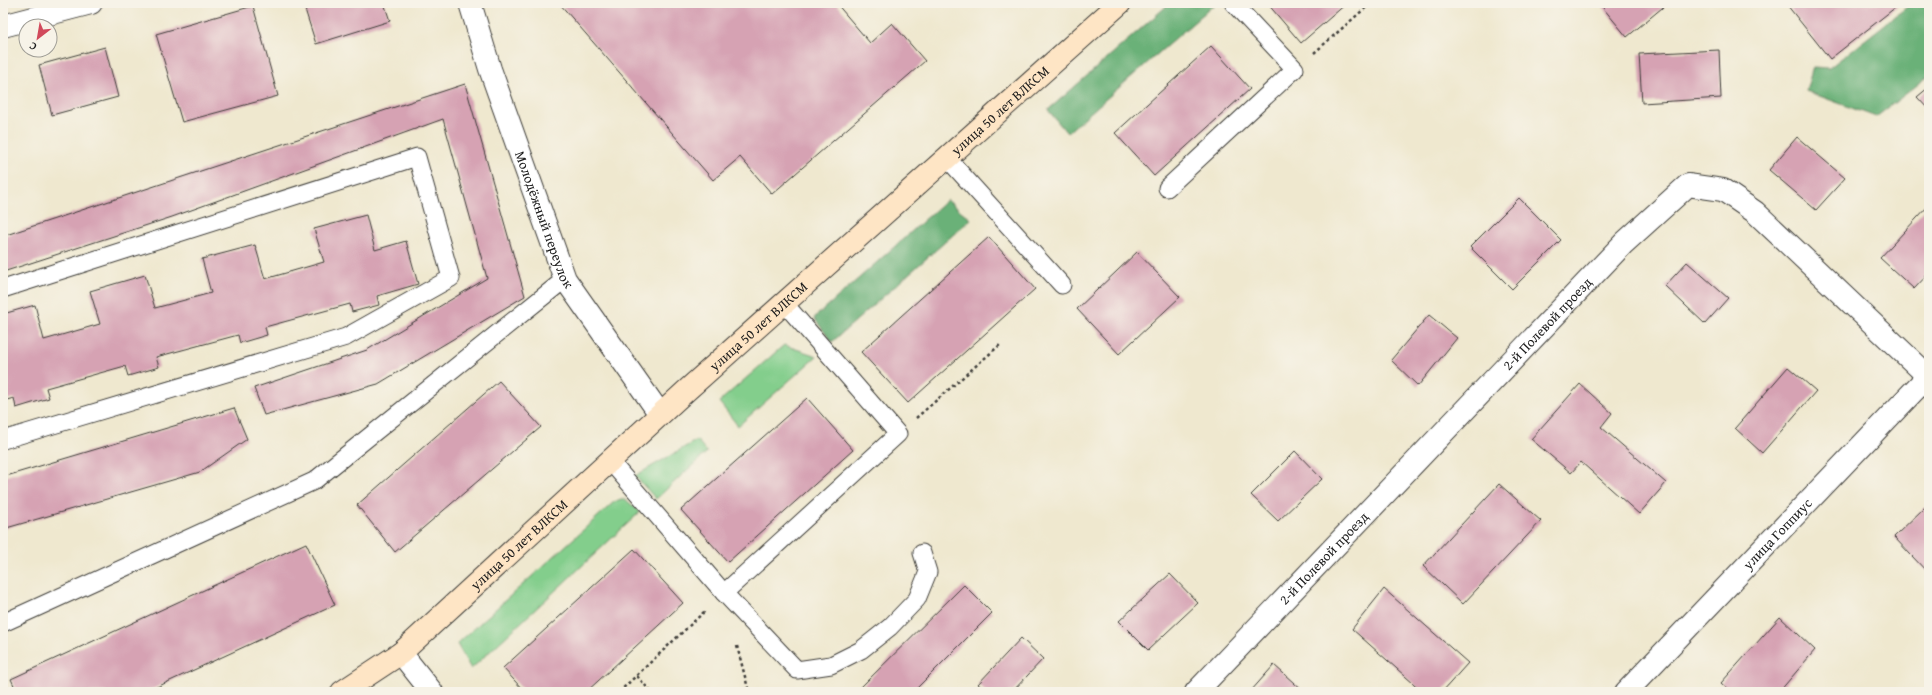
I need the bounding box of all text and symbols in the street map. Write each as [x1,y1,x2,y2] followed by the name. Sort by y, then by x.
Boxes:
[18,18,58,58] north arrow
[26,38,40,55] text: С
[946,61,1053,160] street label: улица 50 лет ВЛКСМ
[510,148,579,293] street label: Молодёжный переулок
[1498,272,1597,375] street label: 2-й Полевой проезд
[704,277,812,376] street label: улица 50 лет ВЛКСМ
[1737,493,1816,575] street label: улица Гоппиус
[465,495,572,595] street label: улица 50 лет ВЛКСМ
[1274,507,1373,609] street label: 2-й Полевой проезд

